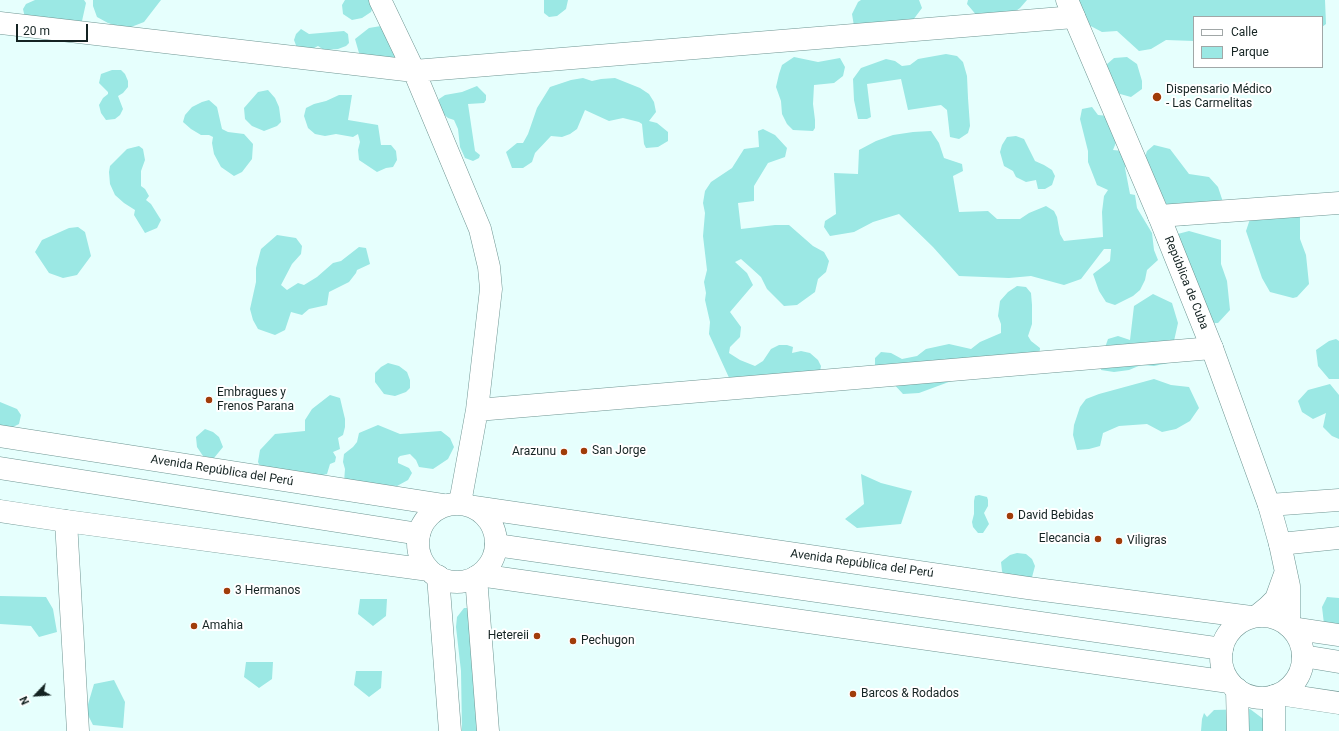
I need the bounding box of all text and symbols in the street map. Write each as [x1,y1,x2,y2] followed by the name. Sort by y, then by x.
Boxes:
[18,16,90,42] scale bar
[1193,16,1323,68] legend
[23,24,50,38] text: 20 m
[1231,25,1258,39] text: Calle
[1231,45,1269,59] text: Parque
[1166,83,1272,111] place label: Dispensario Médico - Las Carmelitas
[1151,91,1163,103] marker: Dispensario Médico - Las Carmelitas
[1161,234,1211,332] street label: República de Cuba
[217,386,294,414] place label: Embragues y Frenos Parana
[204,395,214,405] marker: Embragues y Frenos Parana
[592,444,646,458] place label: San Jorge
[512,445,556,459] place label: Arazunu
[579,446,589,456] marker: San Jorge
[559,447,569,457] marker: Arazunu
[150,453,294,489] street label: Avenida República del Perú
[1018,509,1094,523] place label: David Bebidas
[1005,511,1015,521] marker: David Bebidas
[1039,532,1090,546] place label: Elecancia
[1093,534,1103,544] marker: Elecancia
[1127,534,1167,548] place label: Viligras
[1114,536,1124,546] marker: Viligras
[789,547,935,581] street label: Avenida República del Perú
[235,584,300,598] place label: 3 Hermanos
[222,586,232,596] marker: 3 Hermanos
[202,619,243,633] place label: Amahia
[189,621,199,631] marker: Amahia
[488,629,529,643] place label: Hetereii
[532,631,542,641] marker: Hetereii
[581,634,635,648] place label: Pechugon
[568,636,578,646] marker: Pechugon
[16,675,56,715] north arrow
[861,687,959,701] place label: Barcos & Rodados
[848,689,858,699] marker: Barcos & Rodados
[17,694,32,707] text: N

